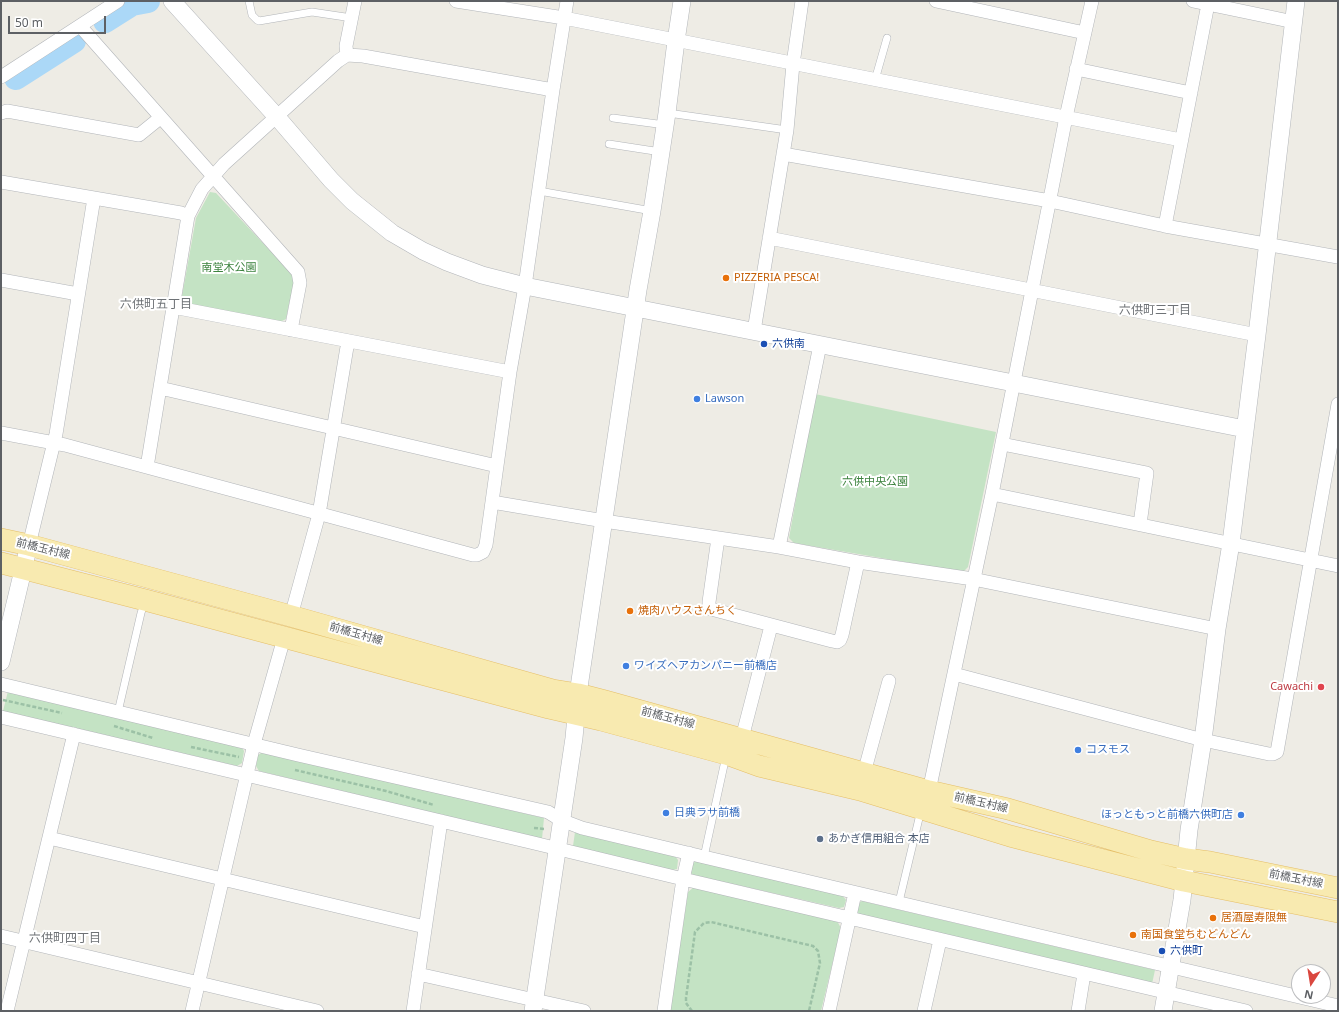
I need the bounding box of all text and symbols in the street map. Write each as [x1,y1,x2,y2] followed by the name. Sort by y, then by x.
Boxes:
[10,8,108,34] scale bar
[15,14,43,31] text: 50 m
[202,261,256,275] park label: 南堂木公園
[734,271,819,285] place label: PIZZERIA PESCA!
[721,273,731,283] marker: PIZZERIA PESCA!
[120,298,192,312] district label: 六供町五丁目
[1119,304,1191,318] district label: 六供町三丁目
[772,337,805,351] place label: 六供南
[759,339,769,349] marker: 六供南
[705,392,744,406] place label: Lawson
[692,394,702,404] marker: Lawson
[842,475,908,489] park label: 六供中央公園
[15,536,71,562] street label: 前橋玉村線
[638,604,737,618] place label: 焼肉ハウスさんちく
[625,606,635,616] marker: 焼肉ハウスさんちく
[328,620,384,648] street label: 前橋玉村線
[634,659,777,673] place label: ワイズヘアカンパニー前橋店
[621,661,631,671] marker: ワイズヘアカンパニー前橋店
[1270,680,1313,694] place label: Cawachi
[1316,682,1326,692] marker: Cawachi
[640,705,696,731] street label: 前橋玉村線
[1086,743,1130,757] place label: コスモス
[1073,745,1083,755] marker: コスモス
[953,790,1009,816] street label: 前橋玉村線
[674,806,740,820] place label: 日典ラサ前橋
[661,808,671,818] marker: 日典ラサ前橋
[1101,808,1233,822] place label: ほっともっと前橋六供町店
[1236,810,1246,820] marker: ほっともっと前橋六供町店
[828,832,930,846] place label: あかぎ信用組合 本店
[815,834,825,844] marker: あかぎ信用組合 本店
[1268,867,1324,891] street label: 前橋玉村線
[1221,911,1287,925] place label: 居酒屋寿限無
[1208,913,1218,923] marker: 居酒屋寿限無
[1141,928,1251,942] place label: 南国食堂ちむどんどん
[1128,930,1138,940] marker: 南国食堂ちむどんどん
[29,932,101,946] district label: 六供町四丁目
[1170,944,1203,958] place label: 六供町
[1157,946,1167,956] marker: 六供町
[1291,964,1331,1004] north arrow
[1303,987,1315,1004] text: N

